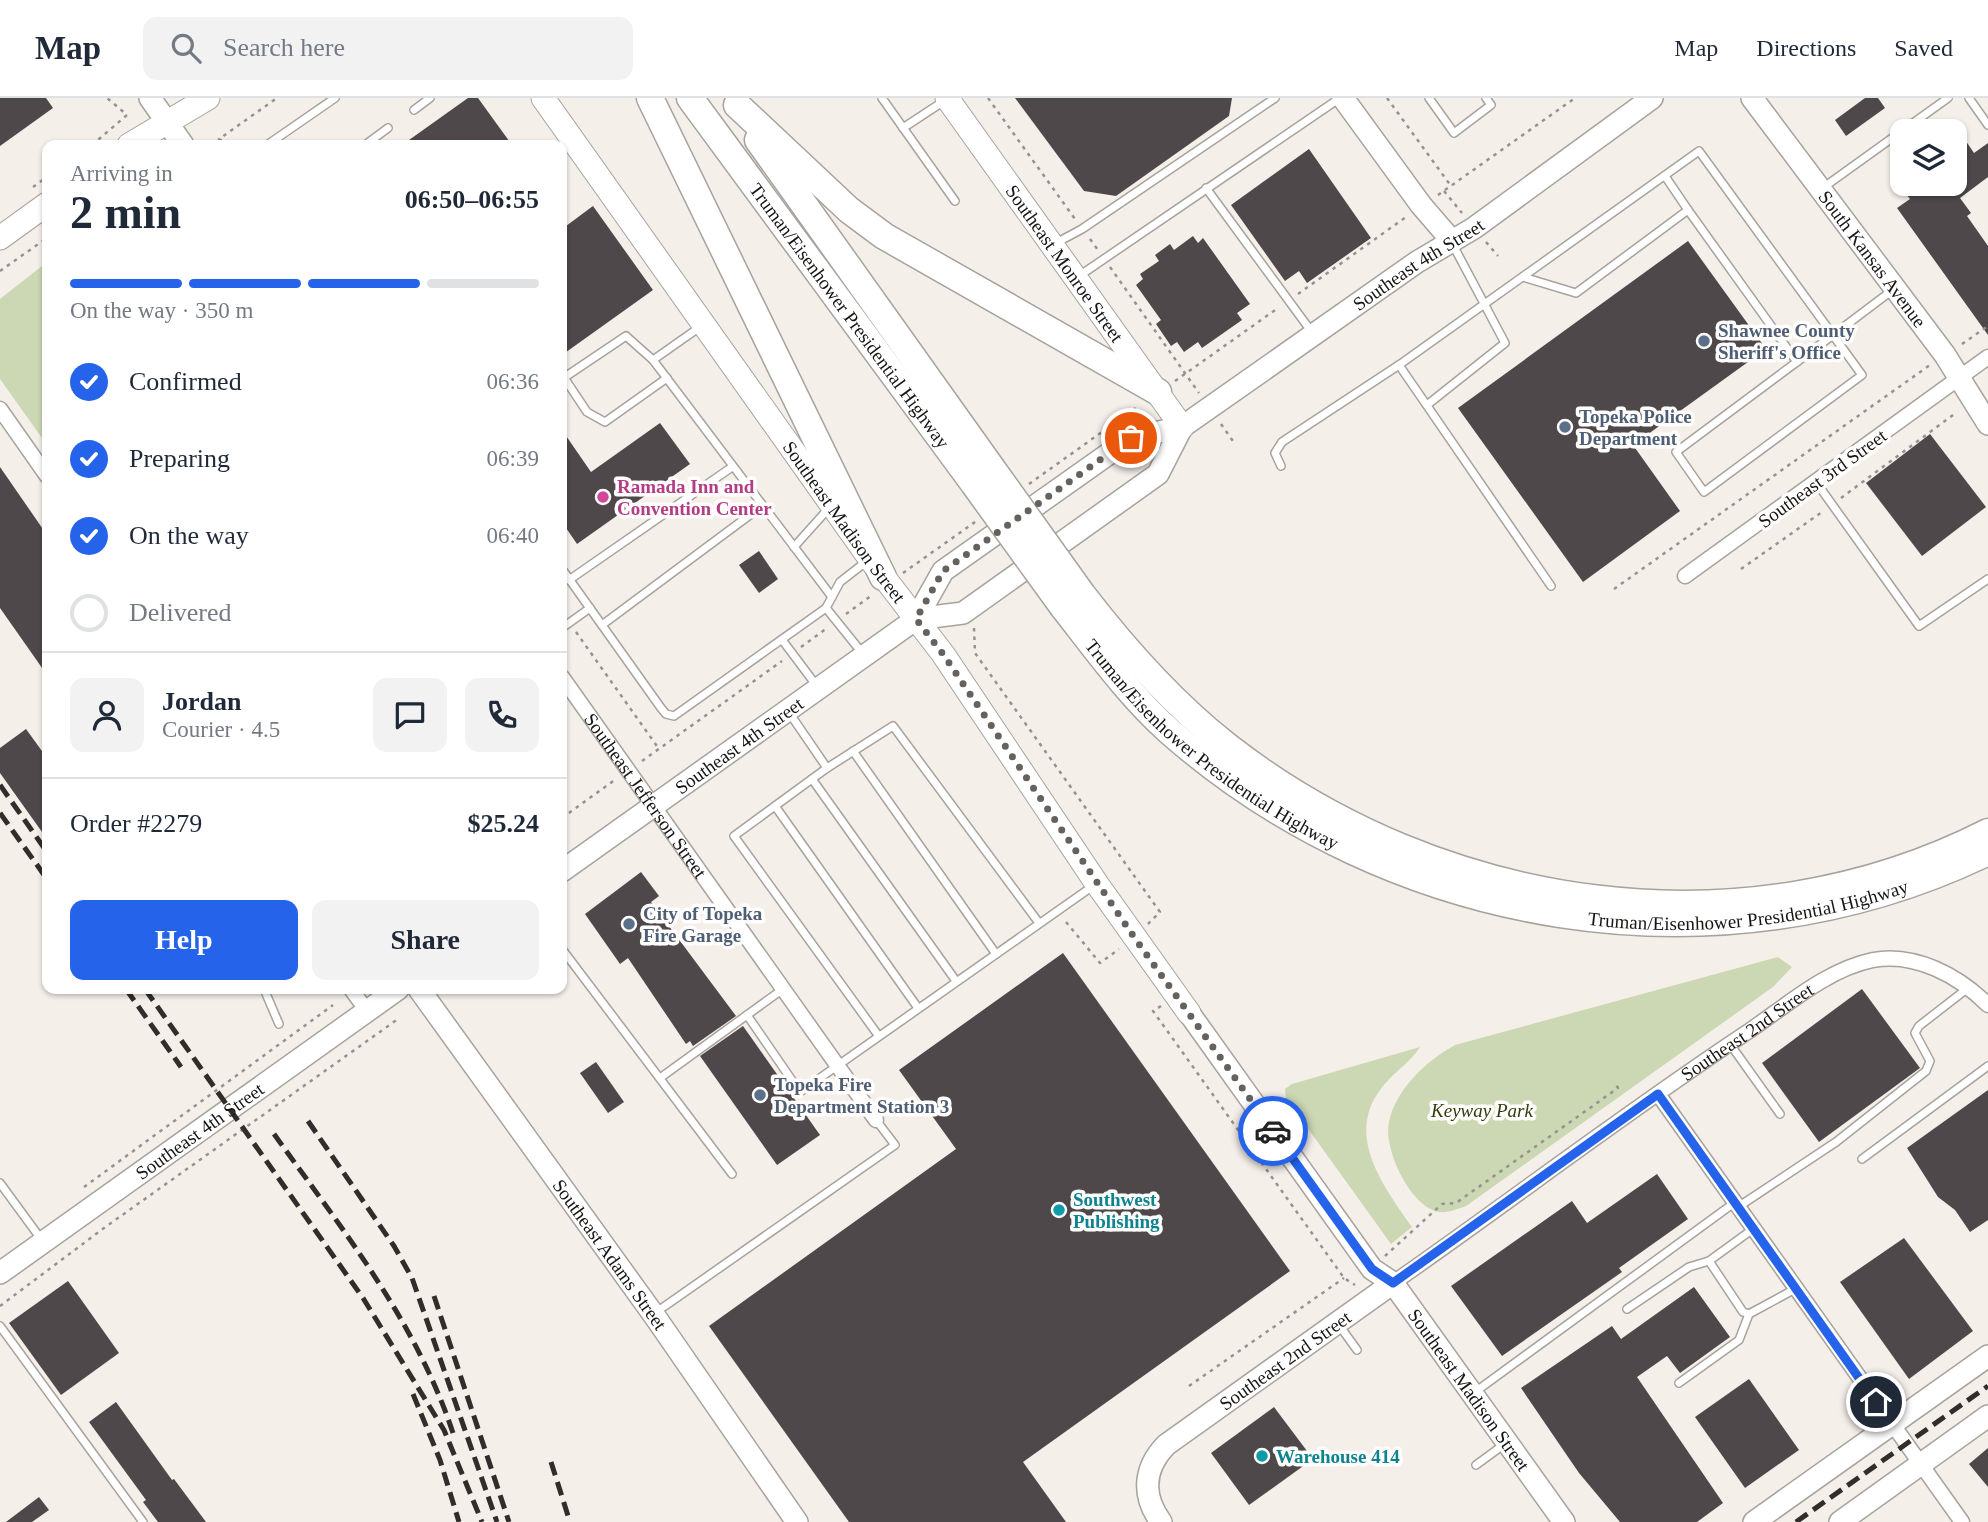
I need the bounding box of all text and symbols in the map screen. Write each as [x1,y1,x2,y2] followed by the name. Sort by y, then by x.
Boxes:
[143,17,633,80] search box
[167,29,205,67] icon: search
[35,30,101,66] text: Map
[223,33,345,62] text: Search here
[1674,35,1718,61] text: Map
[1756,35,1856,61] text: Directions
[1894,35,1953,61] text: Saved
[1890,119,1967,196] map controls
[1890,119,1967,196] button: layers
[70,161,173,186] text: Arriving in
[745,179,954,453] street label: Truman/Eisenhower Presidential Highway
[1001,181,1128,347] street label: Southeast Monroe Street
[405,185,539,214] text: 06:50–06:55
[70,187,181,238] text: 2 min
[1814,187,1930,331] street label: South Kansas Avenue
[1349,214,1489,315] street label: Southeast 4th Street
[70,298,253,323] text: On the way · 350 m
[1718,320,1855,363] place label: Shawnee County Sheriff's Office
[1696,333,1712,349] marker: Shawnee County Sheriff's Office
[70,363,108,401] icon: check
[129,367,242,396] text: Confirmed
[487,369,539,394] text: 06:36
[1579,406,1692,449] place label: Topeka Police Department
[1101,408,1161,468] pin
[1112,419,1150,457] icon: bag
[1557,419,1573,435] marker: Topeka Police Department
[1754,425,1891,532] street label: Southeast 3rd Street
[779,437,910,607] street label: Southeast Madison Street
[70,440,108,478] icon: check
[129,444,230,473] text: Preparing
[487,446,539,471] text: 06:39
[617,476,772,519] place label: Ramada Inn and Convention Center
[595,489,611,505] marker: Ramada Inn and Convention Center
[70,517,108,555] icon: check
[129,521,249,550] text: On the way
[487,523,539,548] text: 06:40
[129,598,232,627] text: Delivered
[1081,635,1342,854] street label: Truman/Eisenhower Presidential Highway
[70,678,144,752] button: person
[373,678,447,752] button: chat
[465,678,539,752] button: phone
[162,687,241,716] text: Jordan
[671,693,808,798] street label: Southeast 4th Street
[580,709,711,883] street label: Southeast Jefferson Street
[162,717,280,742] text: Courier · 4.5
[70,809,202,838] text: Order #2279
[468,809,539,838] text: $25.24
[1587,875,1911,934] street label: Truman/Eisenhower Presidential Highway
[70,900,298,980] button: Help
[312,900,539,980] button: Share
[643,903,763,946] place label: City of Topeka Fire Garage
[621,916,637,932] marker: City of Topeka Fire Garage
[1677,979,1818,1085] street label: Southeast 2nd Street
[774,1074,949,1117] place label: Topeka Fire Department Station 3
[132,1078,268,1184] street label: Southeast 4th Street
[752,1087,768,1103] marker: Topeka Fire Department Station 3
[1238,1096,1308,1166] courier
[1430,1100,1533,1121] park label: Keyway Park
[1254,1112,1292,1150] icon: car
[548,1175,671,1335] street label: Southeast Adams Street
[1073,1189,1160,1232] place label: Southwest Publishing
[1051,1202,1067,1218] marker: Southwest Publishing
[1404,1305,1534,1476] street label: Southeast Madison Street
[1215,1306,1355,1415] street label: Southeast 2nd Street
[1846,1372,1906,1432] pin
[1857,1383,1895,1421] icon: home
[1276,1446,1400,1467] place label: Warehouse 414
[1254,1448,1270,1464] marker: Warehouse 414

